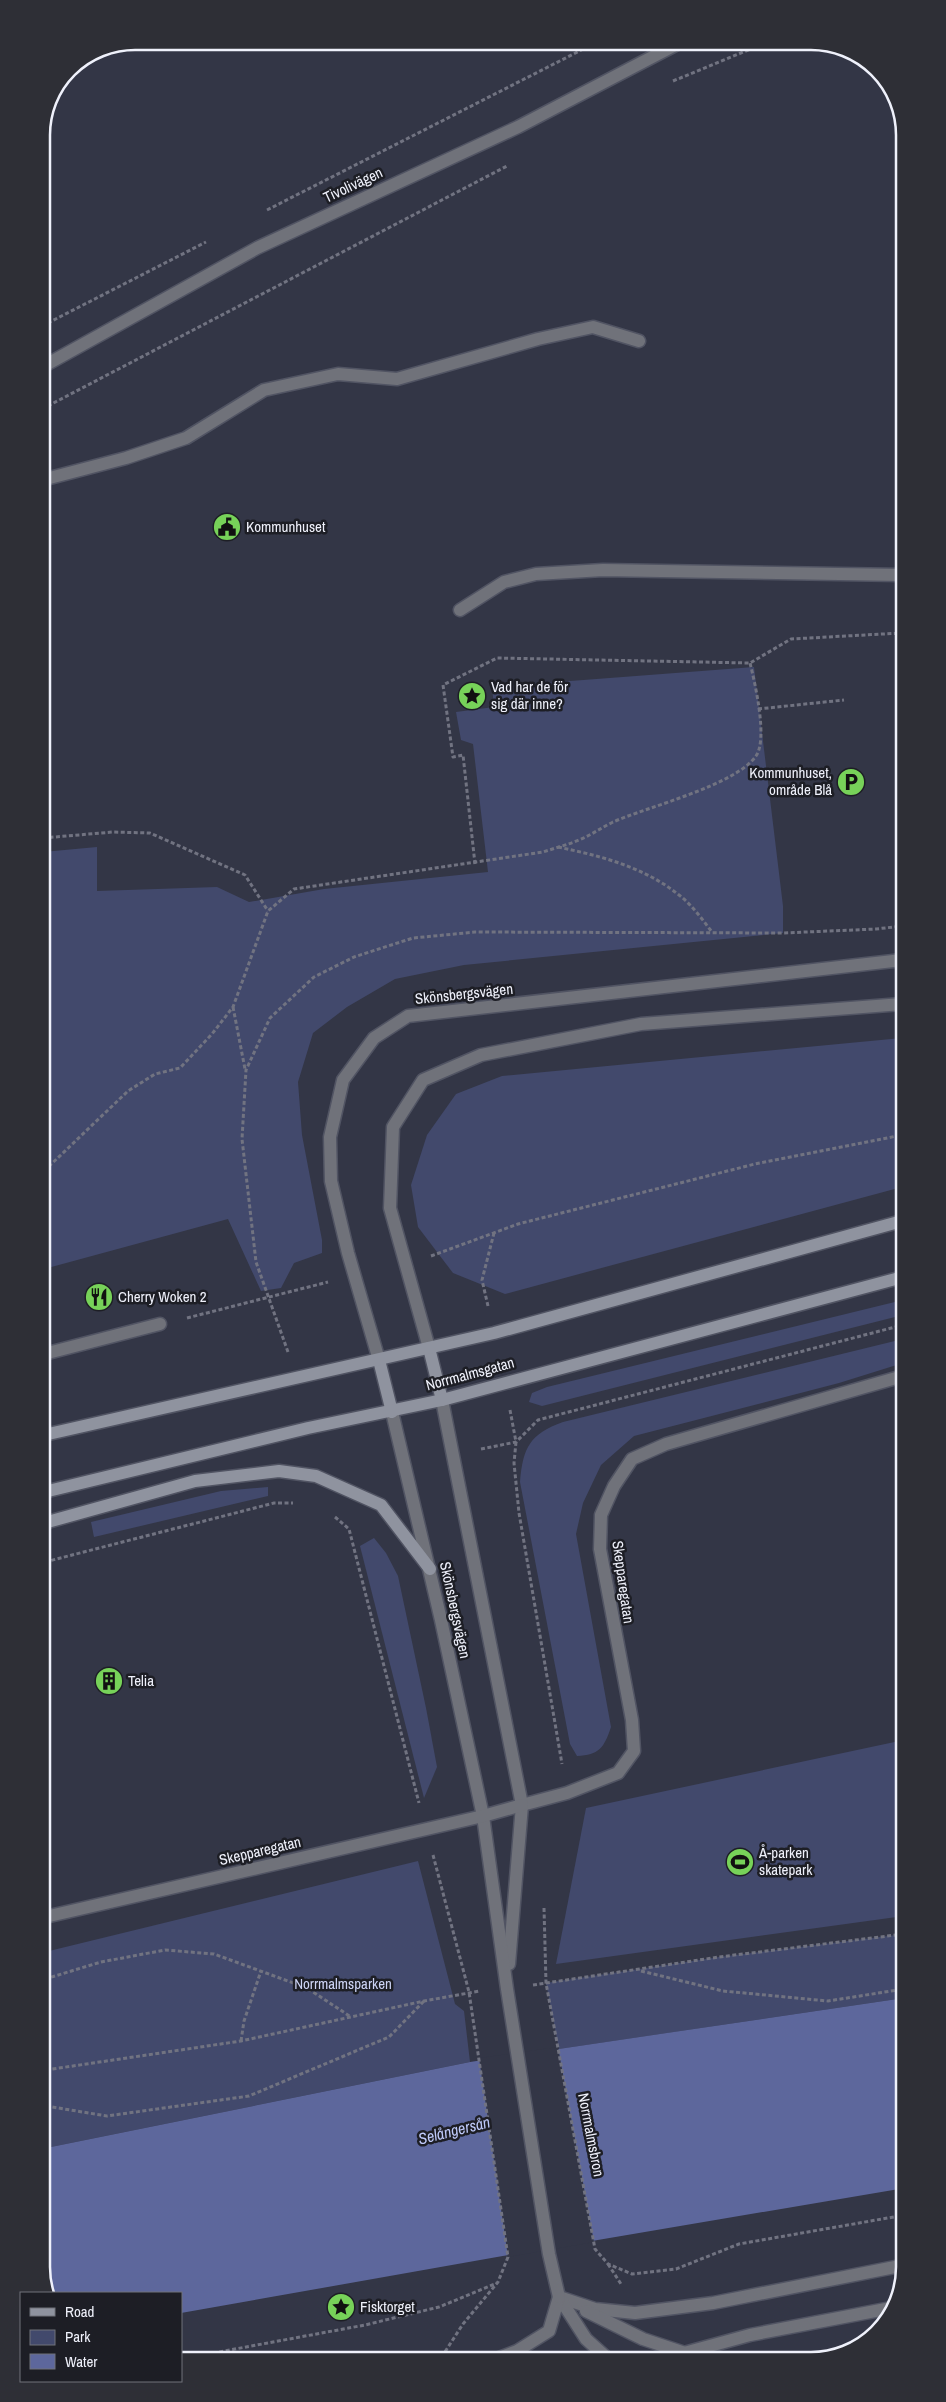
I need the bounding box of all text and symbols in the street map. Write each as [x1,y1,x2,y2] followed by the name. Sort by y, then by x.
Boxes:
[320,162,386,207] street label: Tivolivägen
[212,512,242,542] public building icon: Kommunhuset
[246,516,326,537] place label: Kommunhuset
[491,676,568,714] place label: Vad har de för sig där inne?
[457,681,487,711] place icon: Vad har de för sig där inne?
[749,762,832,800] place label: Kommunhuset, område Blå
[836,767,866,797] parking icon: Kommunhuset, område Blå
[414,978,514,1009] street label: Skönsbergsvägen
[84,1282,114,1312] restaurant icon: Cherry Woken 2
[118,1286,207,1307] place label: Cherry Woken 2
[423,1352,516,1395] street label: Norrmalmsgatan
[607,1539,640,1625] street label: Skepparegatan
[435,1560,476,1660] street label: Skönsbergsvägen
[94,1666,124,1696] building icon: Telia
[128,1670,154,1691] place label: Telia
[217,1831,303,1870] street label: Skepparegatan
[758,1842,813,1880] place label: Å-parken skatepark
[725,1847,755,1877] sports icon: Å-parken skatepark
[294,1973,392,1994] park label: Norrmalmsparken
[573,2091,610,2179] street label: Norrmalmsbron
[416,2110,492,2150] water label: Selångersån
[20,2292,182,2382] legend
[326,2292,356,2322] place icon: Fisktorget
[360,2296,415,2317] place label: Fisktorget
[65,2301,94,2322] text: Road
[65,2326,91,2347] text: Park
[65,2351,97,2372] text: Water

